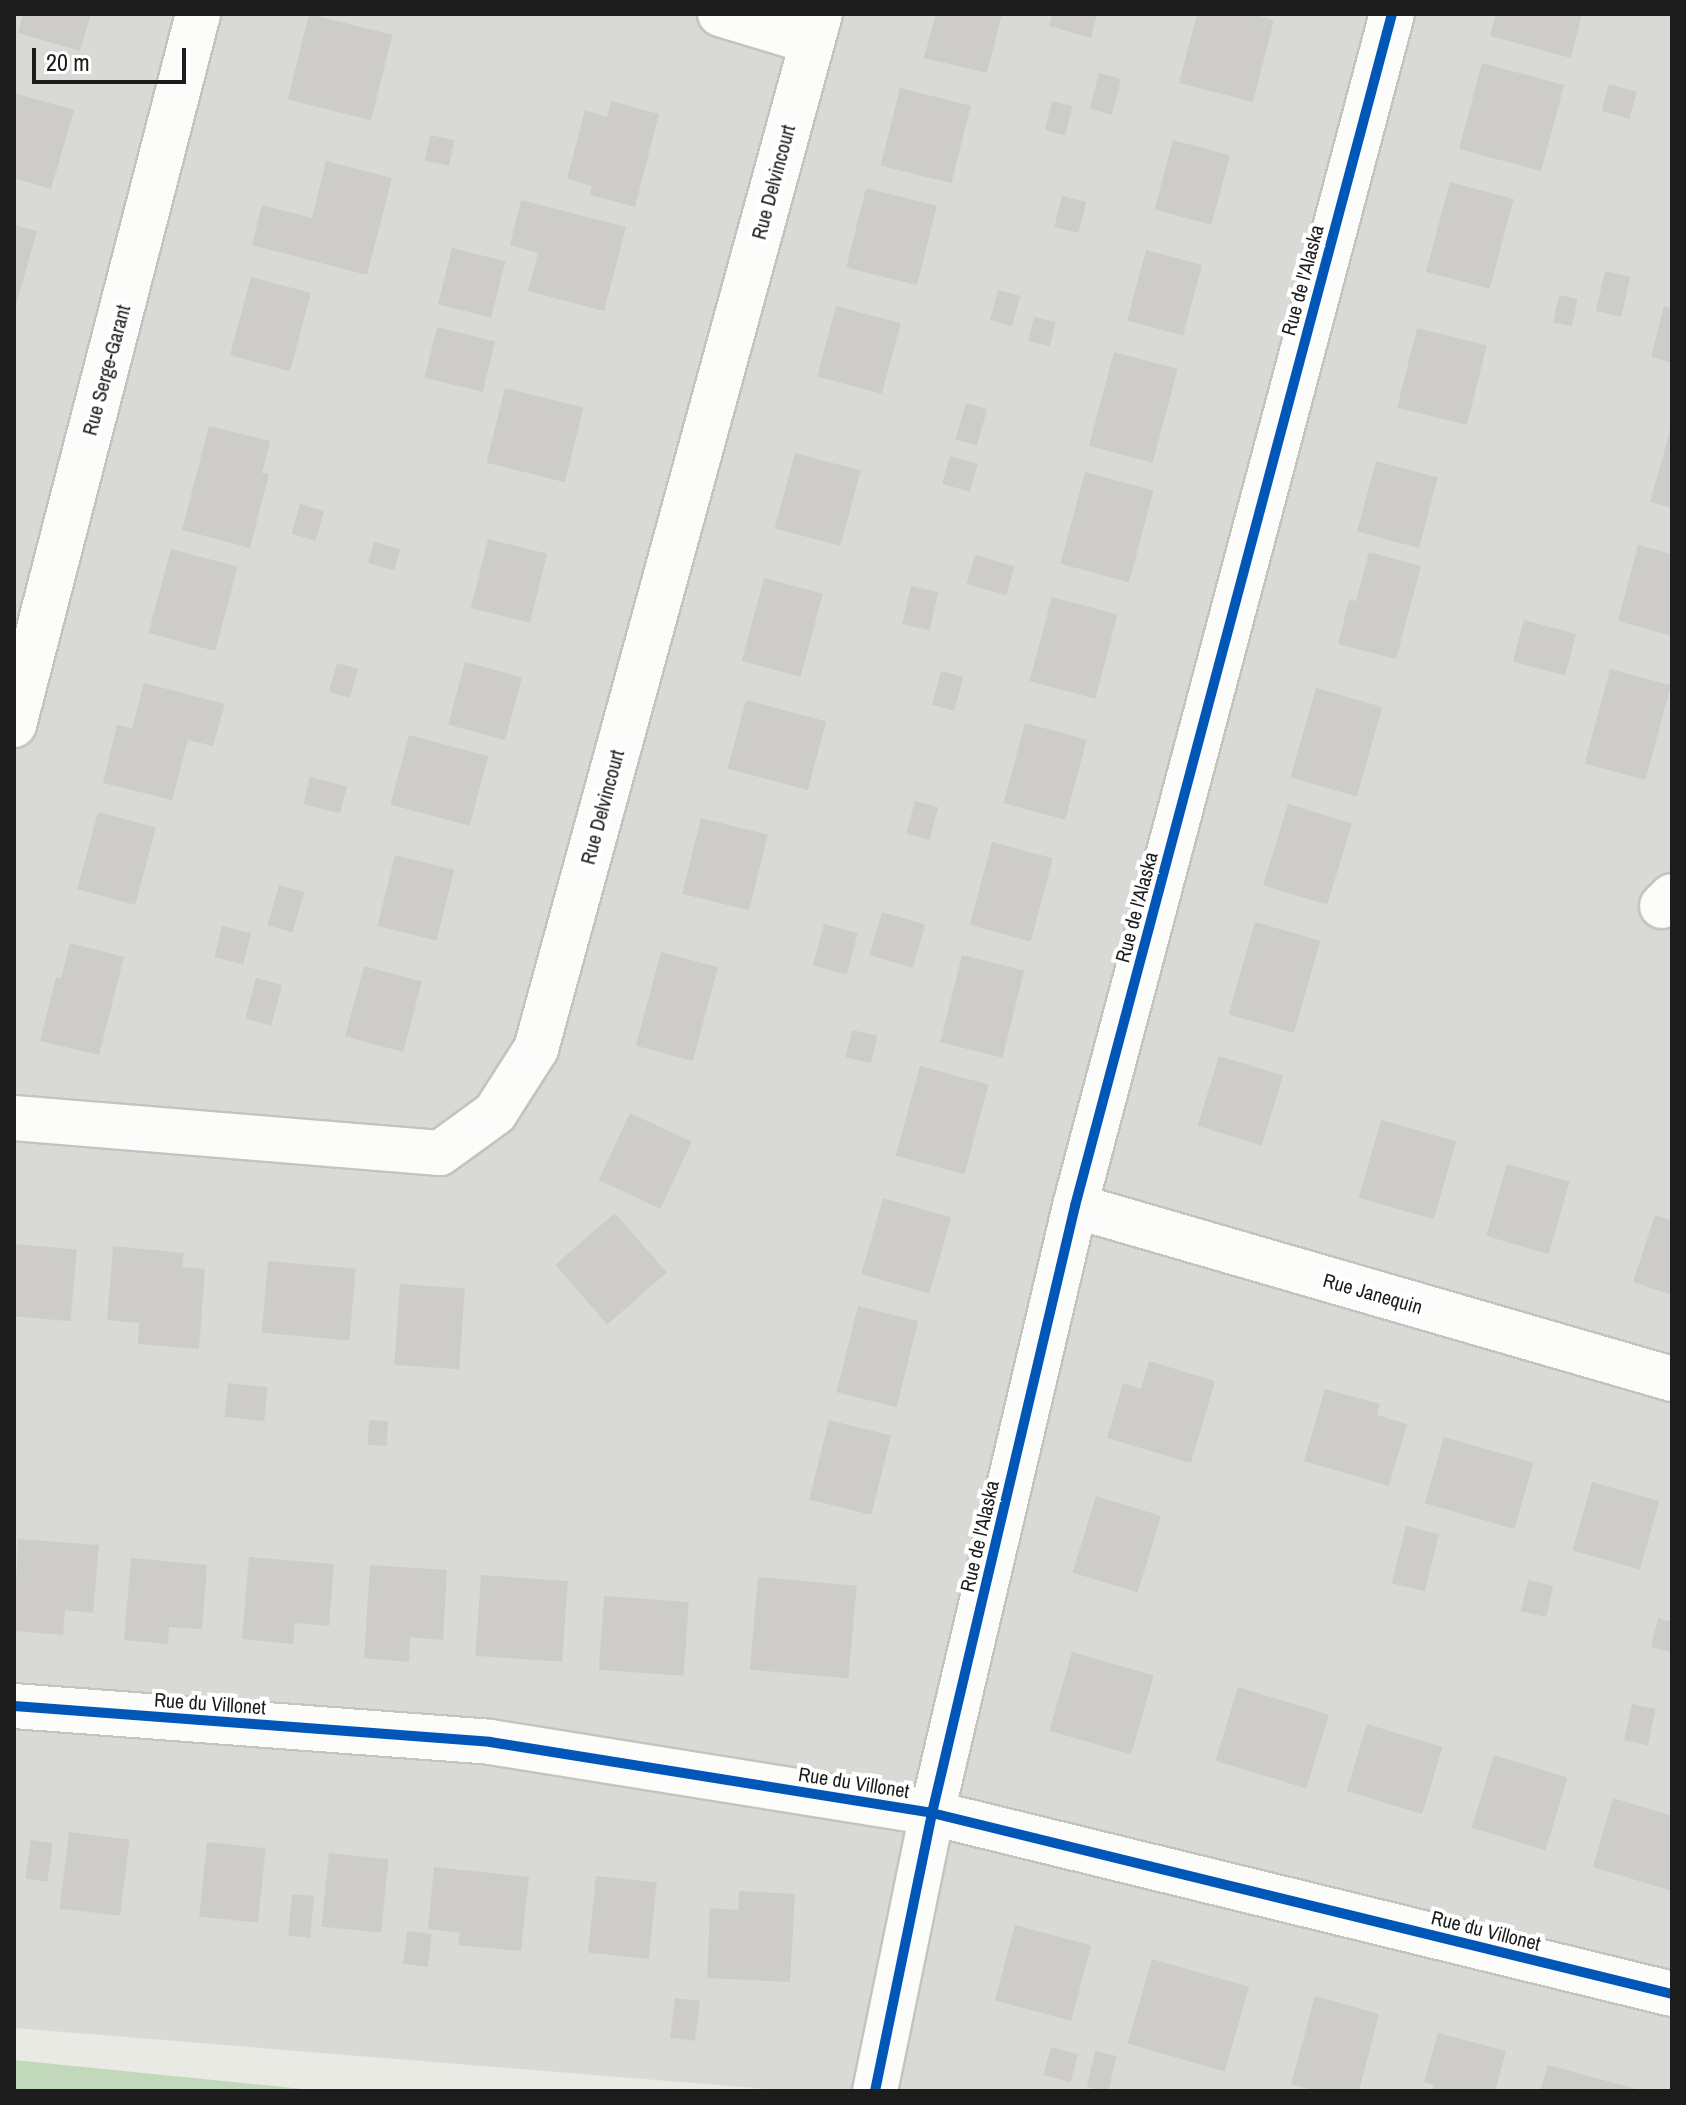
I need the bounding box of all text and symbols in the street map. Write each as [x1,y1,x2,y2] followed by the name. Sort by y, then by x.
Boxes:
[36,32,190,82] scale bar
[46,46,90,78] text: 20 m
[746,122,800,242] street label: Rue Delvincourt
[1276,222,1328,338] street label: Rue de l'Alaska
[77,302,135,438] street label: Rue Serge-Garant
[575,747,629,867] street label: Rue Delvincourt
[1110,849,1162,965] street label: Rue de l'Alaska
[1321,1267,1425,1319] street label: Rue Janequin
[955,1478,1003,1594] street label: Rue de l'Alaska
[153,1687,267,1719] street label: Rue du Villonet
[797,1761,911,1803] street label: Rue du Villonet
[1429,1905,1543,1955] street label: Rue du Villonet

